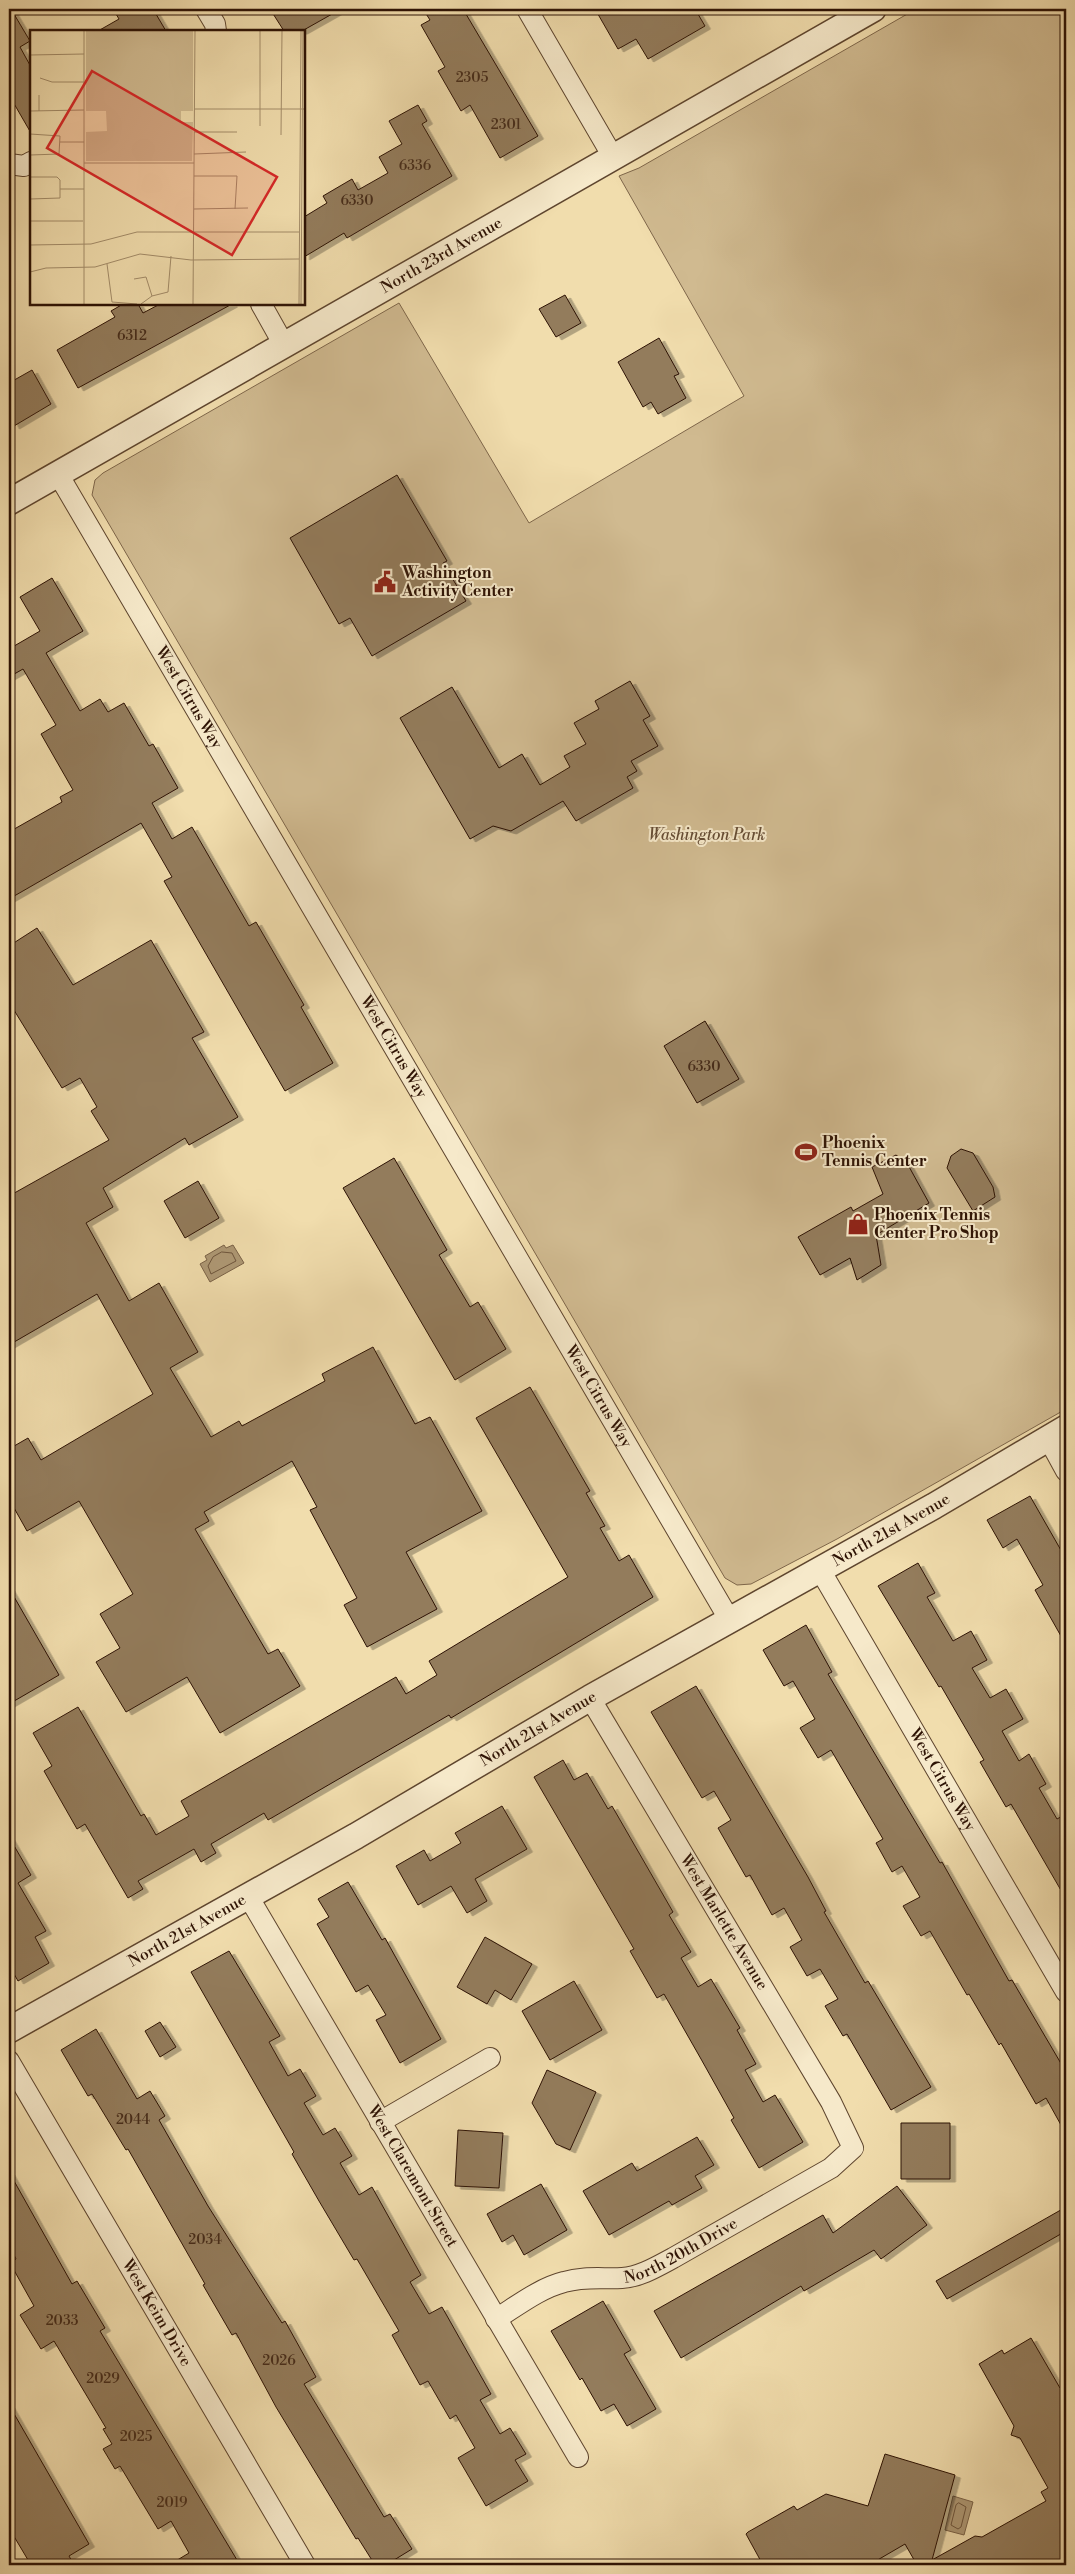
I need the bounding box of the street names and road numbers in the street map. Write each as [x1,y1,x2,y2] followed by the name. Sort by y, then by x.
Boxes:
[377,213,506,298] street label: North 23rd Avenue
[151,642,227,753] street label: West Citrus Way
[355,991,432,1102] street label: West Citrus Way
[560,1341,636,1451] street label: West Citrus Way
[829,1489,954,1571] street label: North 21st Avenue
[476,1686,600,1771] street label: North 21st Avenue
[904,1724,980,1835] street label: West Citrus Way
[675,1850,772,1993] street label: West Marlette Avenue
[125,1890,250,1971] street label: North 21st Avenue
[363,2101,463,2251] street label: West Claremont Street
[622,2213,741,2288] street label: North 20th Drive
[117,2255,196,2370] street label: West Keim Drive

